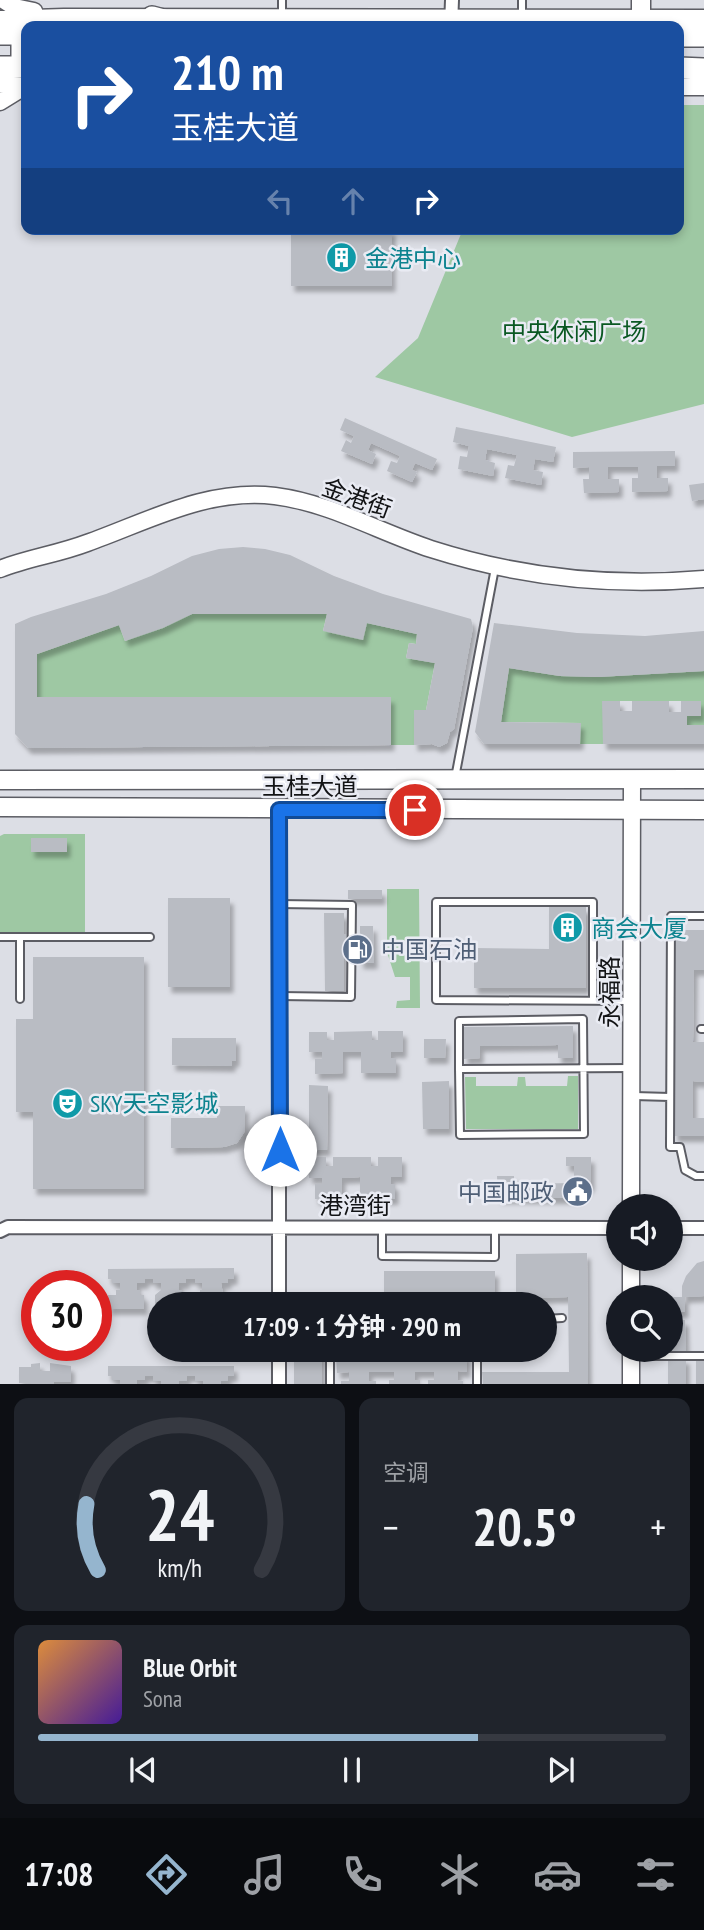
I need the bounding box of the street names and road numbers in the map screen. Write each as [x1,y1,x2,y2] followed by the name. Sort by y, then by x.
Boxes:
[318,471,396,525] street label: 金港街
[262,771,358,802] street label: 玉桂大道
[594,956,625,1028] street label: 永福路
[319,1190,391,1221] street label: 港湾街

